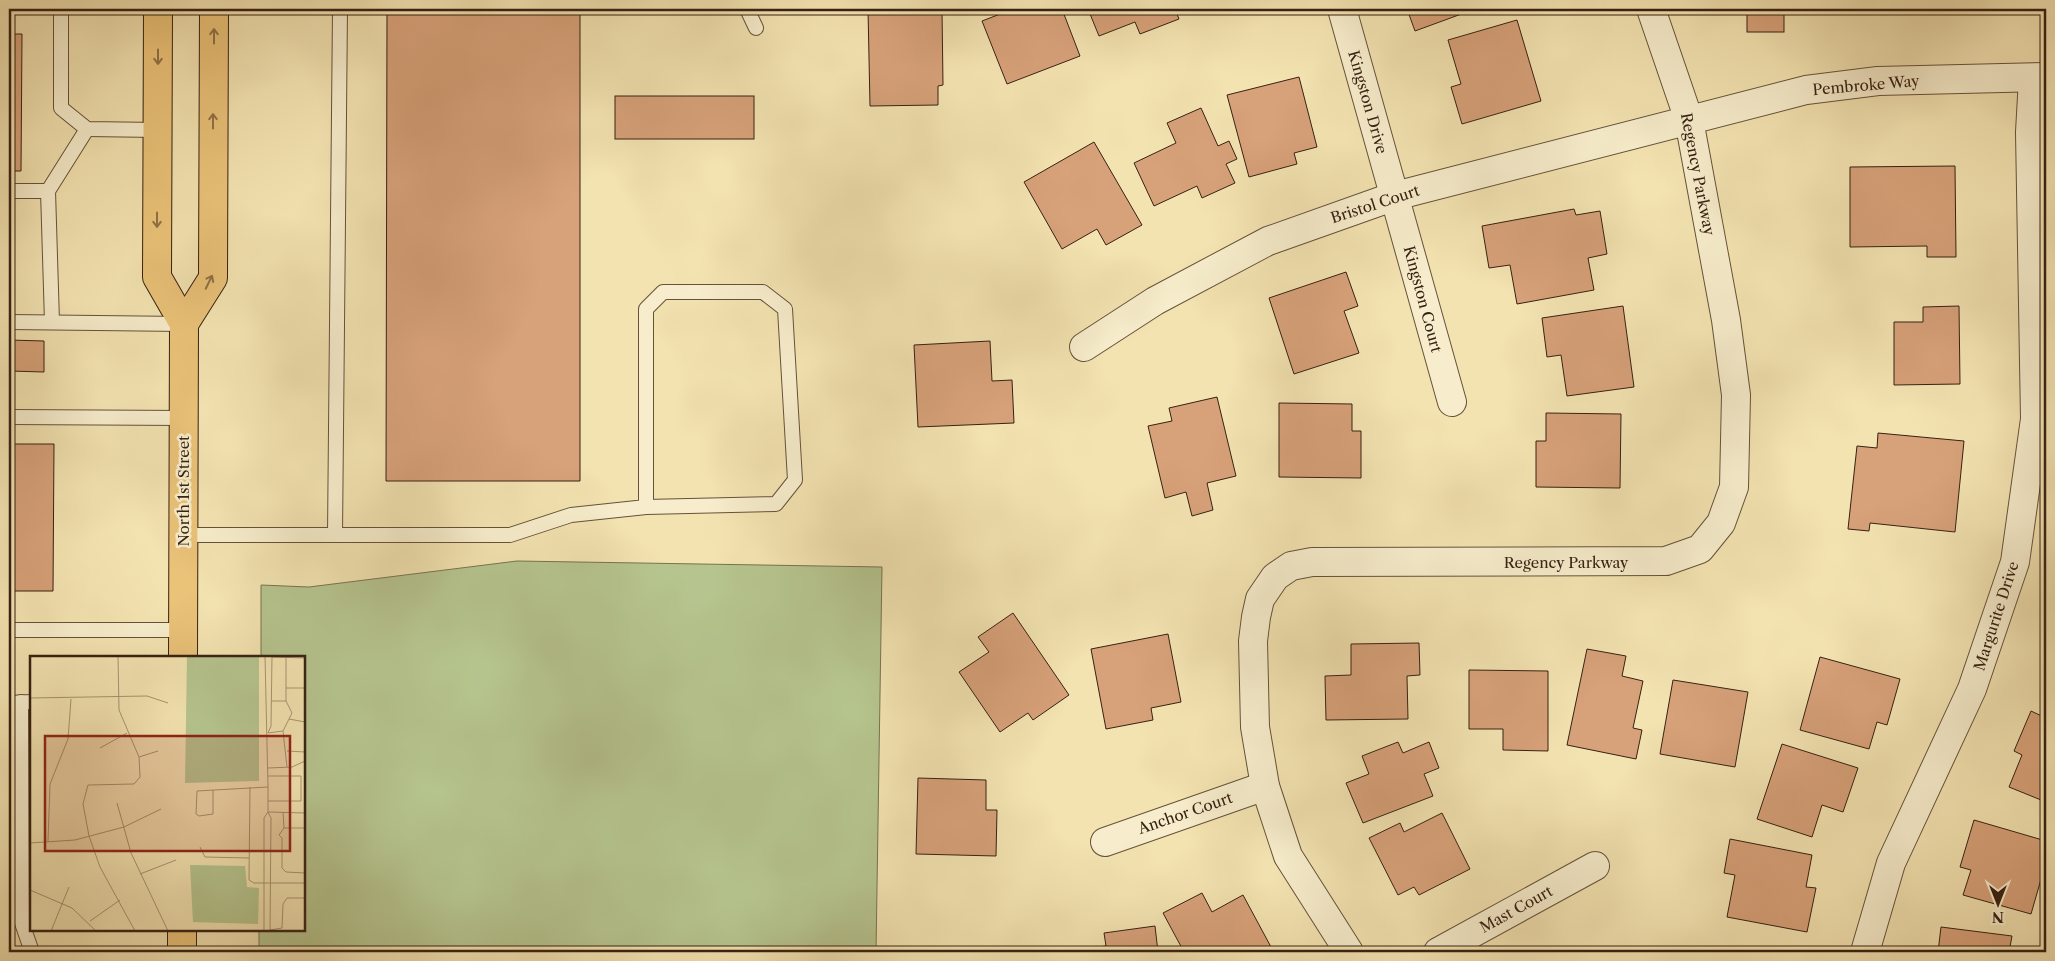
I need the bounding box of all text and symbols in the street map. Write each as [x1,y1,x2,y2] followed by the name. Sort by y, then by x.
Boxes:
[209,28,219,44] one-way arrow
[1344,48,1392,156] street label: Kingston Drive
[153,49,163,65] one-way arrow
[1812,71,1921,99] street label: Pembroke Way
[1677,111,1719,238] street label: Regency Parkway
[208,113,218,129] one-way arrow
[1328,180,1422,227] street label: Bristol Court
[152,212,162,228] one-way arrow
[1400,244,1447,355] street label: Kingston Court
[205,275,214,290] one-way arrow
[174,435,193,546] street label: North 1st Street
[1504,553,1629,572] street label: Regency Parkway
[1969,559,2023,673] street label: Margurite Drive
[30,656,305,931] inset map
[1134,788,1235,838] street label: Anchor Court
[1972,878,2022,928] north arrow
[1476,881,1556,937] street label: Mast Court
[1992,908,2004,926] text: N

